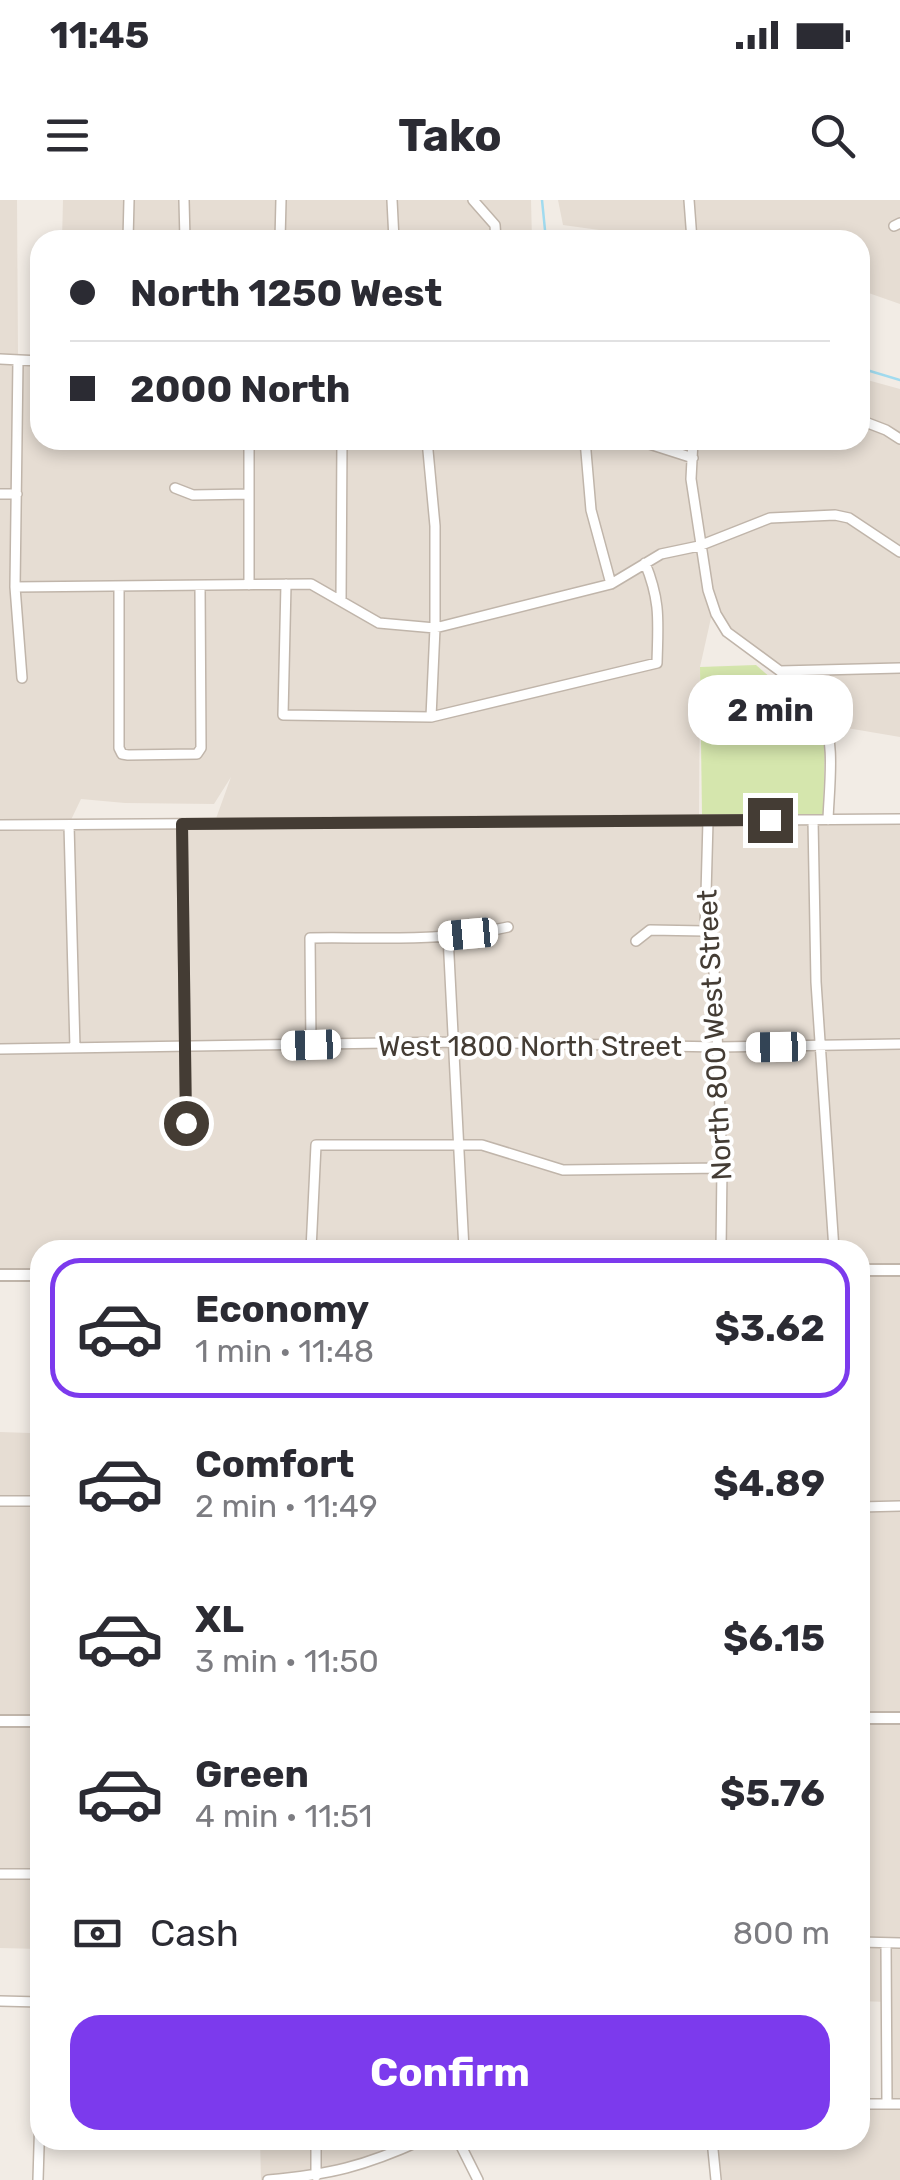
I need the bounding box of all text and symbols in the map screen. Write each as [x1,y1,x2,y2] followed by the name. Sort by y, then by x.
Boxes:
[50,12,149,58] text: 11:45
[40,108,95,163] icon: menu
[805,108,860,163] icon: search
[398,109,502,162] text: Tako
[130,270,442,316] text: North 1250 West
[130,366,351,412] text: 2000 North
[688,675,852,745] callout: 2 min
[727,691,814,729] text: 2 min
[748,798,793,843] route end
[690,889,739,1181] street label: North 800 West Street
[437,916,499,952] car
[280,1029,342,1061] car
[378,1030,682,1063] street label: West 1800 North Street
[746,1031,806,1063] car
[164,1101,209,1146] route start
[75,1283,165,1373] icon: car
[195,1286,369,1332] text: Economy
[715,1305,825,1351] text: $3.62
[195,1332,374,1370] text: 1 min · 11:48
[75,1438,165,1528] icon: car
[195,1441,354,1487] text: Comfort
[713,1460,825,1506] text: $4.89
[195,1487,378,1525] text: 2 min · 11:49
[75,1593,165,1683] icon: car
[195,1596,244,1642] text: XL
[723,1615,825,1661] text: $6.15
[195,1642,379,1680] text: 3 min · 11:50
[75,1748,165,1838] icon: car
[195,1751,309,1797] text: Green
[720,1770,825,1816] text: $5.76
[195,1797,372,1835] text: 4 min · 11:51
[70,1906,125,1961] icon: cash
[150,1910,239,1956] text: Cash
[733,1914,830,1952] text: 800 m
[70,2015,830,2130] button: Confirm

